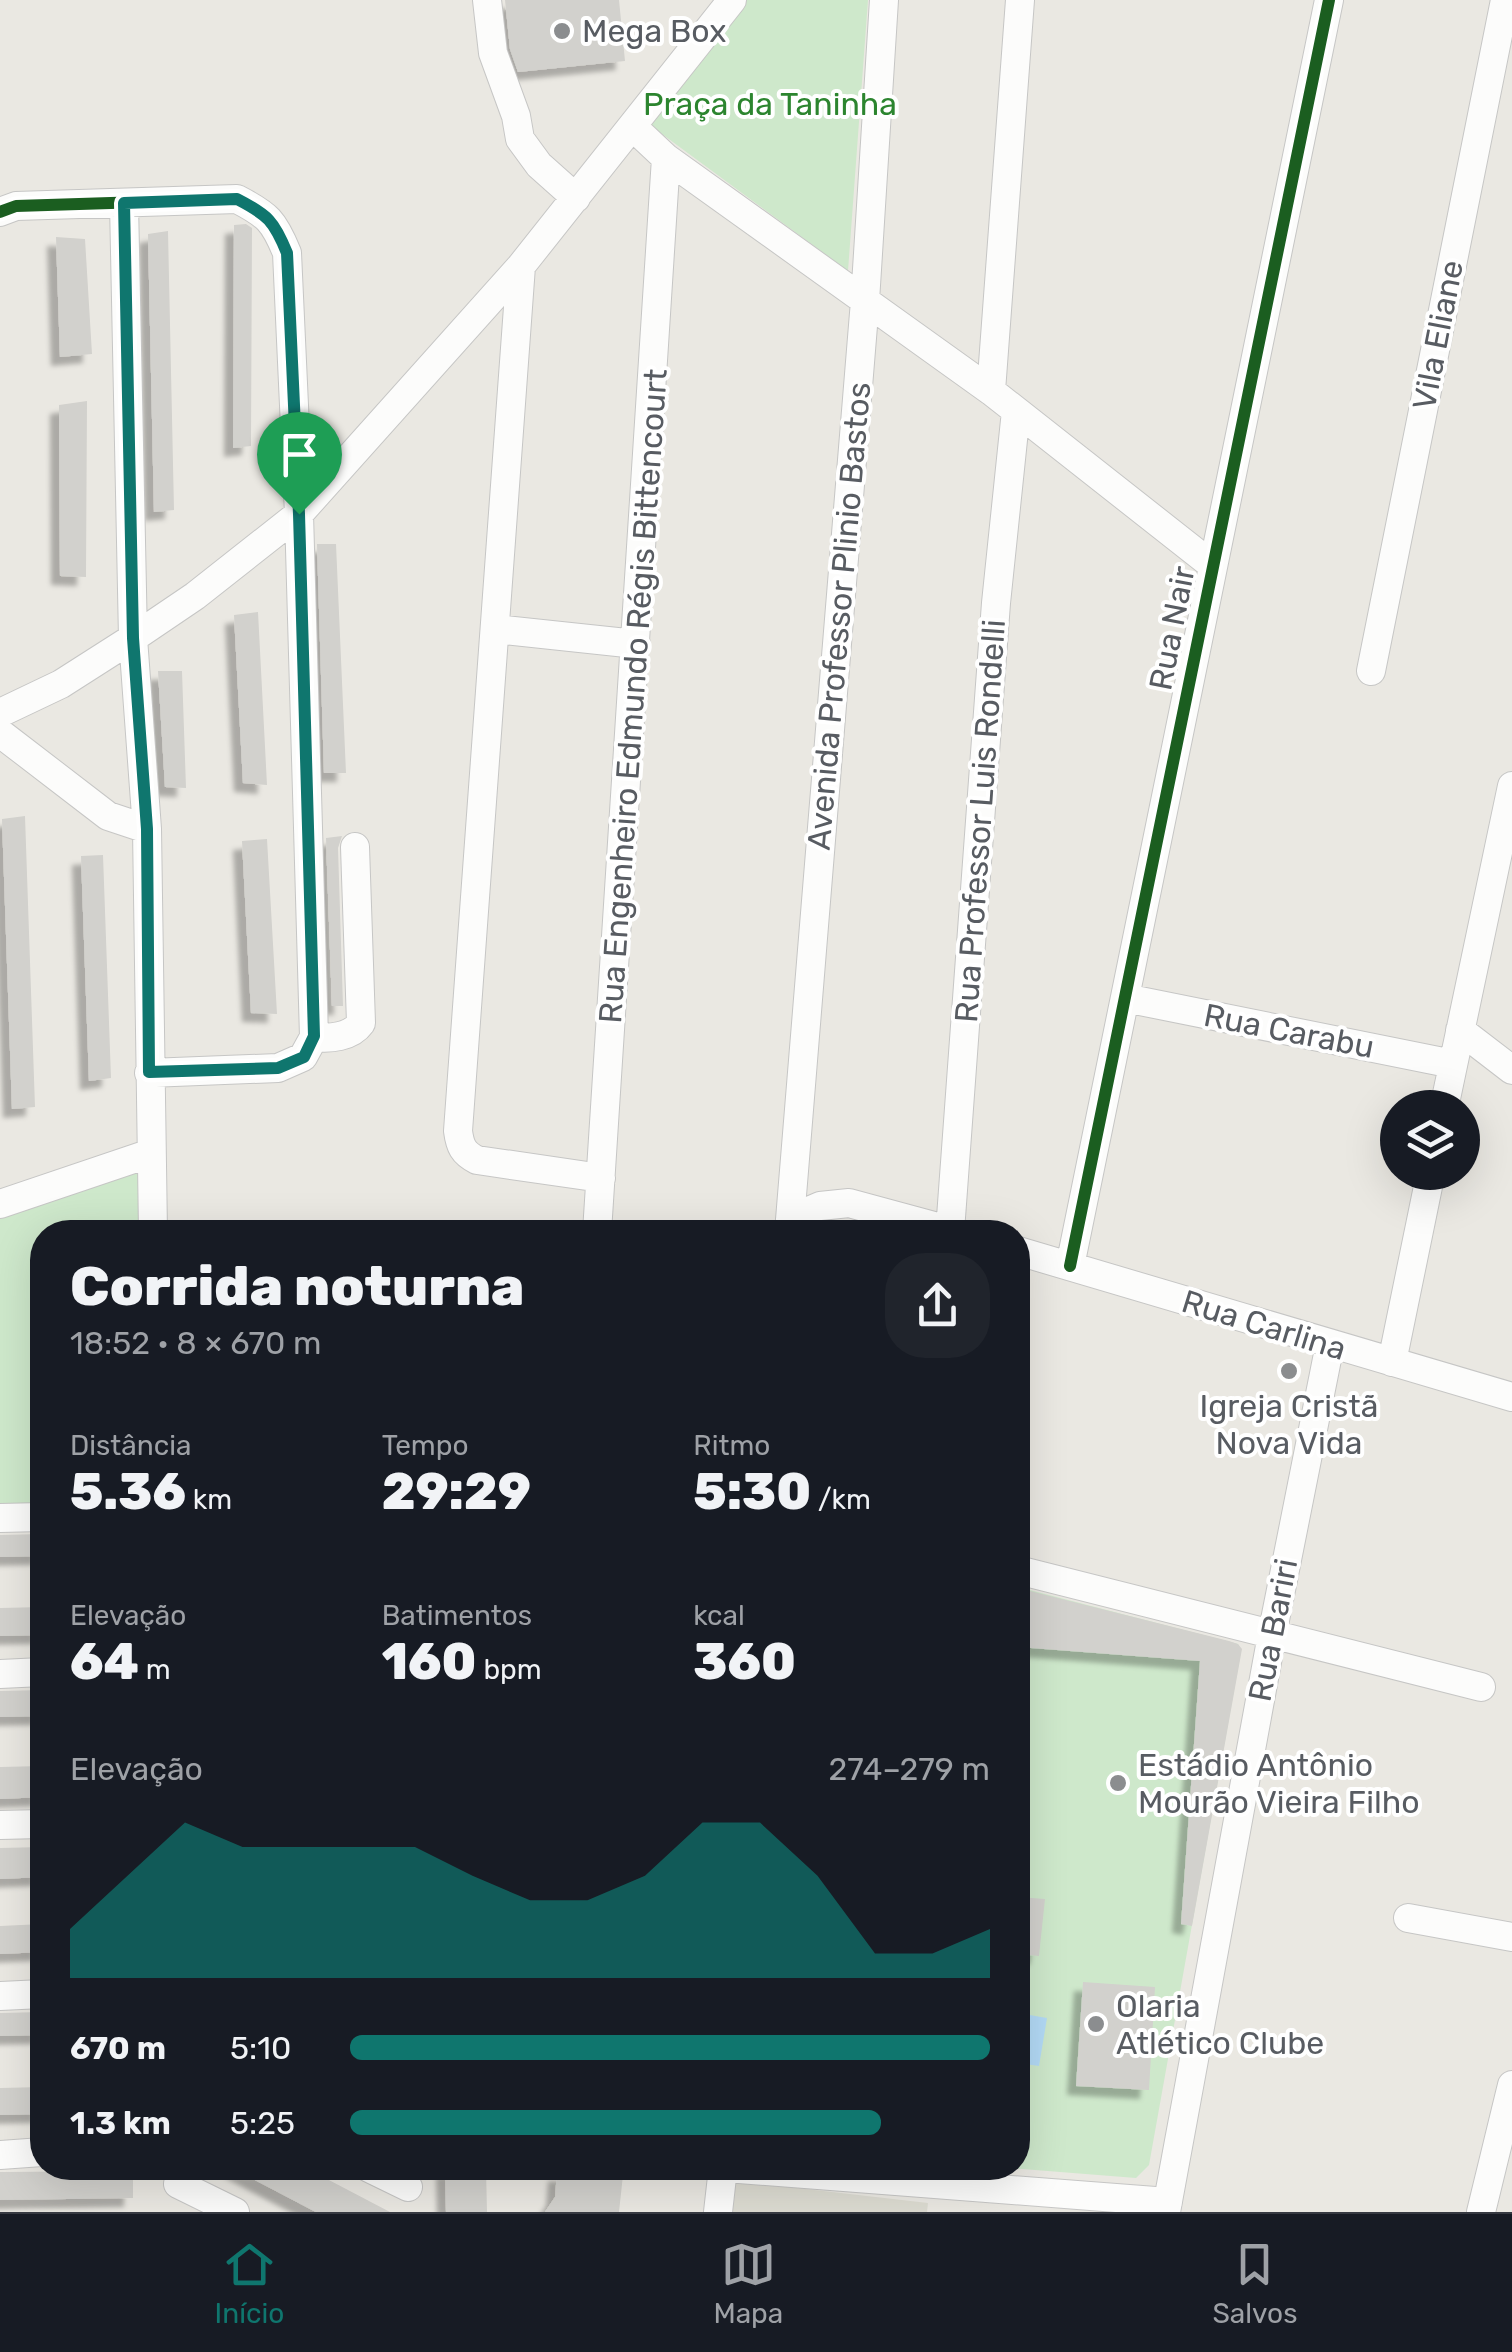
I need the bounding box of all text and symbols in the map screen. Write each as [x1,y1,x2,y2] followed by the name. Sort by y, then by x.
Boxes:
[582,12,727,50] place label: Mega Box
[551,20,573,42] marker: Mega Box
[643,85,897,123] park label: Praça da Taninha
[1405,257,1471,413] street label: Vila Eliane
[591,368,675,1024] street label: Rua Engenheiro Edmundo Régis Bittencourt
[800,380,878,852] street label: Avenida Professor Plinio Bastos
[257,412,342,515] pin
[272,427,327,482] icon: arrive
[1141,563,1203,693] street label: Rua Nair
[947,618,1013,1024] street label: Rua Professor Luis Rondelli
[1201,996,1377,1066] street label: Rua Carabu
[1380,1090,1480,1190] map controls
[1380,1090,1480,1190] button: layers
[885,1253,990,1358] button: share
[70,1254,524,1319] text: Corrida noturna
[1177,1282,1351,1368] street label: Rua Carlina
[70,1324,322,1362] text: 18:52 · 8 × 670 m
[1278,1360,1300,1382] marker: Igreja Cristã Nova Vida
[1200,1387,1378,1462] place label: Igreja Cristã Nova Vida
[70,1429,191,1462] text: Distância
[382,1429,469,1462] text: Tempo
[693,1429,770,1462] text: Ritmo
[70,1462,186,1522] text: 5.36
[382,1462,531,1522] text: 29:29
[693,1462,811,1522] text: 5:30
[186,1483,232,1516] text: km
[811,1483,871,1516] text: /km
[1241,1555,1305,1705] street label: Rua Bariri
[70,1599,186,1632] text: Elevação
[382,1599,532,1632] text: Batimentos
[693,1599,745,1632] text: kcal
[70,1632,139,1692] text: 64
[382,1632,477,1692] text: 160
[693,1632,796,1692] text: 360
[139,1653,171,1686] text: m
[477,1653,542,1686] text: bpm
[1138,1746,1420,1821] place label: Estádio Antônio Mourão Vieira Filho
[70,1750,203,1788] text: Elevação
[828,1750,990,1788] text: 274–279 m
[1107,1772,1129,1794] marker: Estádio Antônio Mourão Vieira Filho
[1116,1987,1324,2062] place label: Olaria Atlético Clube
[1085,2013,1107,2035] marker: Olaria Atlético Clube
[70,2029,166,2067] text: 670 m
[230,2029,291,2067] text: 5:10
[70,2104,171,2142] text: 1.3 km
[230,2104,295,2142] text: 5:25
[215,2237,284,2330] tab: Início
[713,2237,783,2330] tab: Mapa
[1212,2237,1297,2330] tab: Salvos

